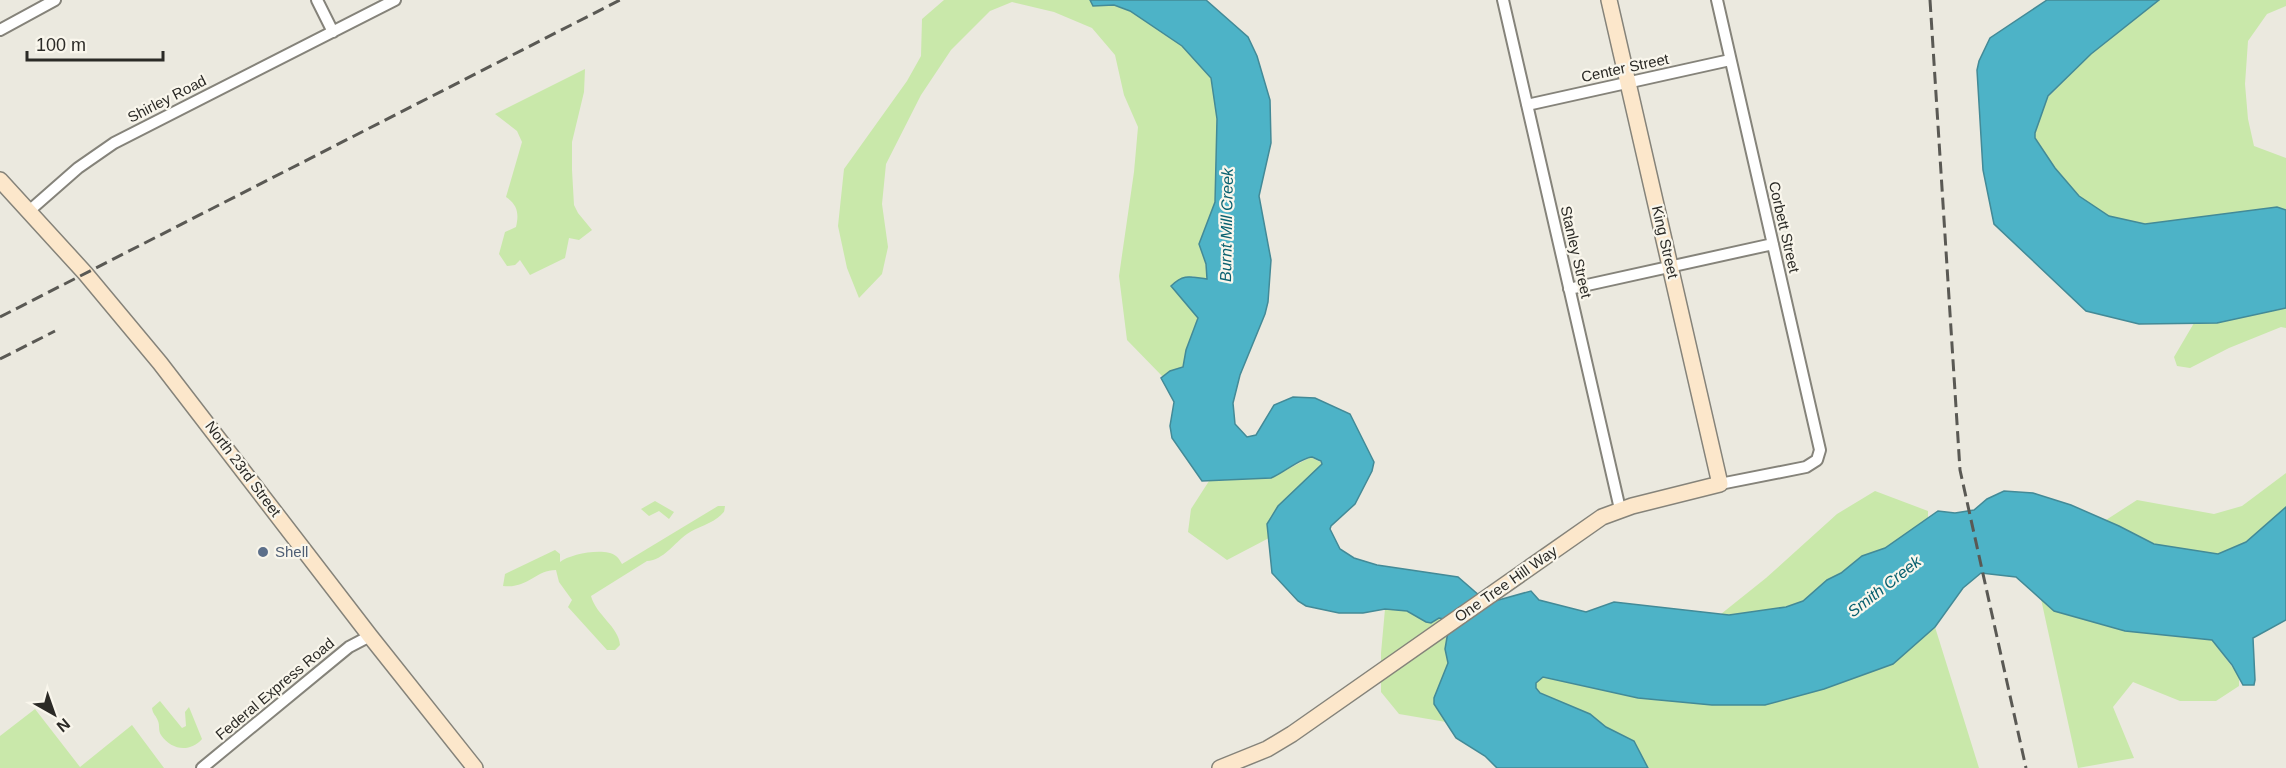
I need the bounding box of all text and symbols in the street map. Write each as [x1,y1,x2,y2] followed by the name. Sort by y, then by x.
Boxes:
[27,24,164,62] scale bar
[36,35,86,55] text: 100 m
[1579,50,1671,85] street label: Center Street
[125,71,209,126] street label: Shirley Road
[1217,167,1236,282] water label: Burnt Mill Creek
[1766,179,1803,275] street label: Corbett Street
[1558,204,1596,301] street label: Stanley Street
[1649,204,1682,281] street label: King Street
[202,418,285,520] street label: North 23rd Street
[1451,542,1561,625] street label: One Tree Hill Way
[275,543,308,560] place label: Shell
[256,545,270,559] marker: Shell
[1844,552,1925,620] water label: Smith Creek
[212,634,337,743] street label: Federal Express Road
[24,684,84,744] north arrow
[53,715,73,735] text: N

